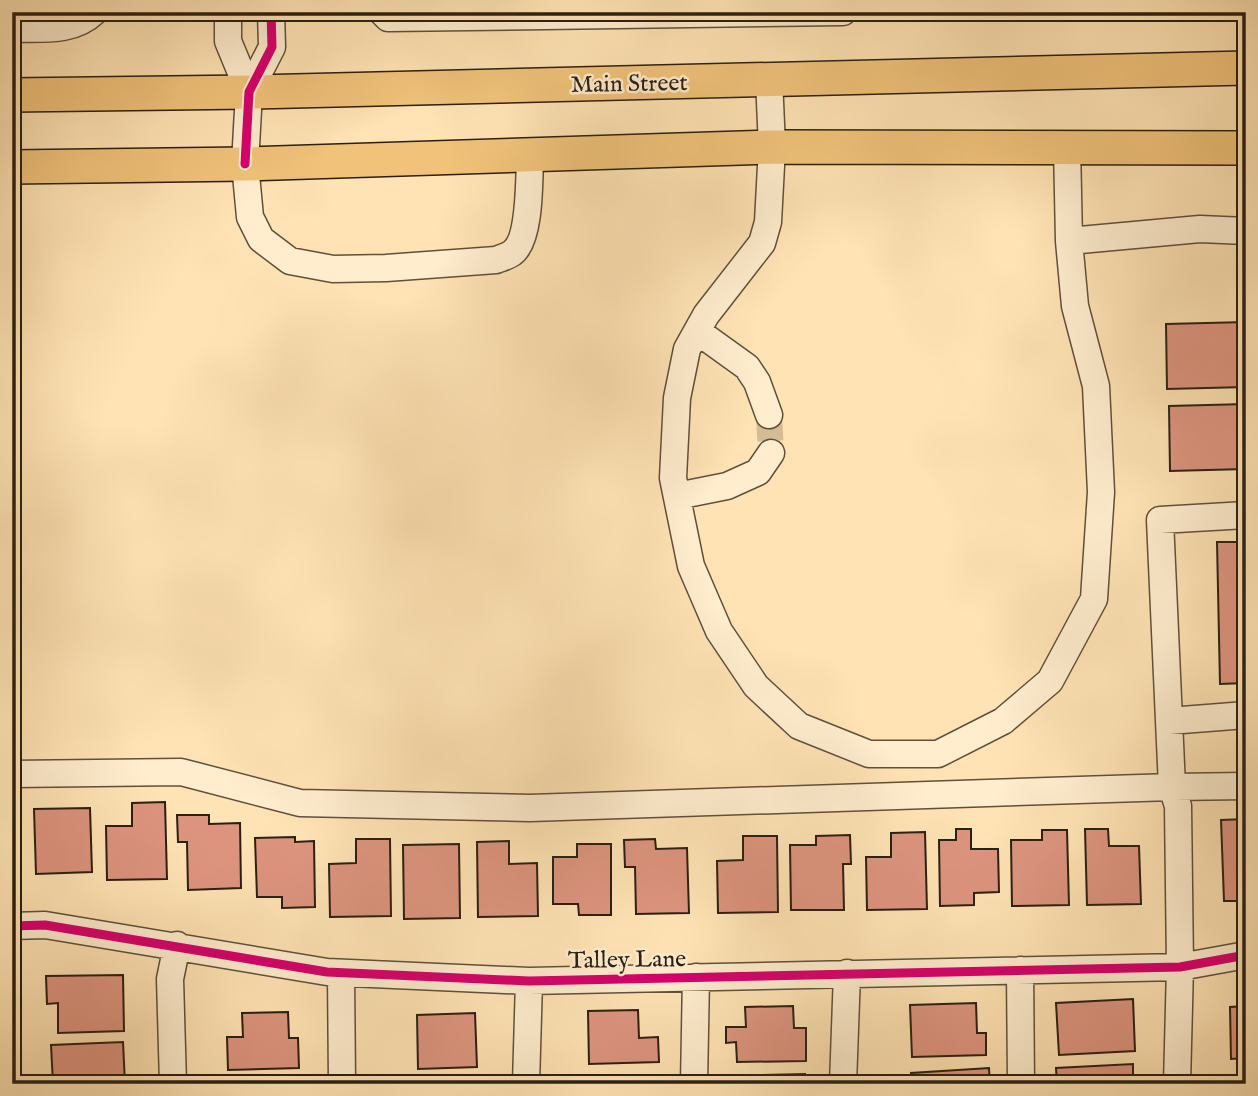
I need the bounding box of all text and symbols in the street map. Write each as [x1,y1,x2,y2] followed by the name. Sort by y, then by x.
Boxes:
[570,68,688,101] street label: Main Street
[568,944,686,977] street label: Talley Lane

